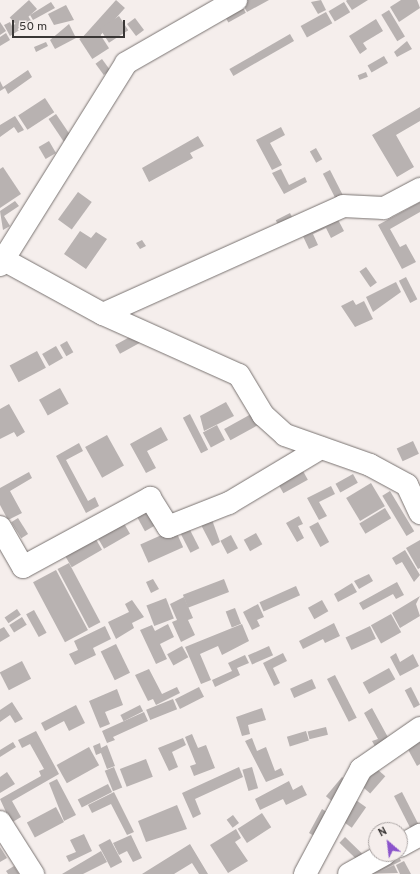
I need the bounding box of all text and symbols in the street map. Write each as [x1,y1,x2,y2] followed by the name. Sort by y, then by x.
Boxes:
[14,12,127,38] scale bar
[19,19,47,35] text: 50 m
[368,822,408,862] north arrow
[376,824,390,840] text: N

